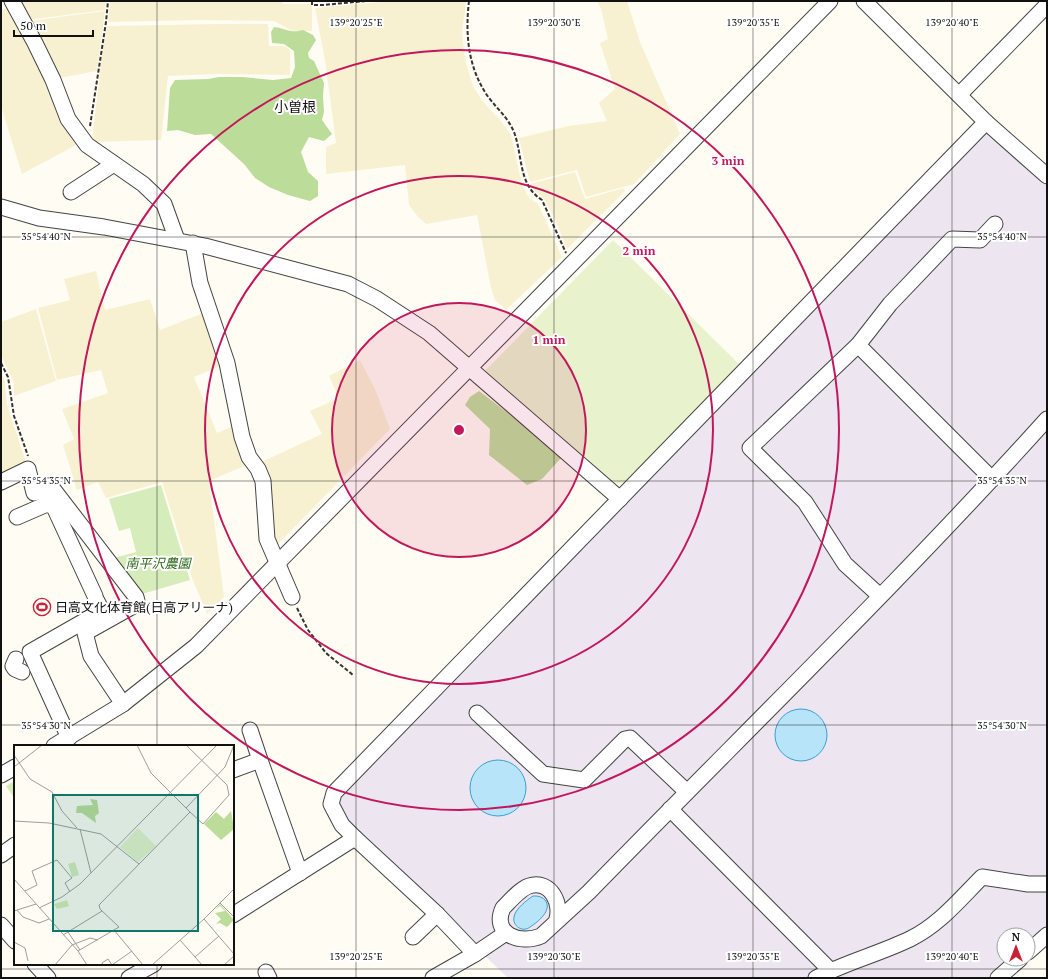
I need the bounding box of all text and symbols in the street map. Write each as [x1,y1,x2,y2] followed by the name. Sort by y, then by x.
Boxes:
[14,12,93,38] scale bar
[329,16,383,29] text: 139°20'25"E
[527,16,581,29] text: 139°20'30"E
[726,16,780,29] text: 139°20'35"E
[925,16,979,29] text: 139°20'40"E
[20,18,47,33] text: 50 m
[274,97,316,116] district label: 小曽根
[712,153,745,168] text: 3 min
[21,230,71,243] text: 35°54'40"N
[977,230,1027,243] text: 35°54'40"N
[623,243,656,258] text: 2 min
[533,332,566,347] text: 1 min
[452,423,466,437] centre of rings
[21,474,71,487] text: 35°54'35"N
[977,474,1027,487] text: 35°54'35"N
[125,554,192,572] park label: 南平沢農園
[32,597,52,617] sports icon: 日高文化体育館(日高アリーナ)
[55,598,233,616] place label: 日高文化体育館(日高アリーナ)
[21,719,71,732] text: 35°54'30"N
[977,719,1027,732] text: 35°54'30"N
[14,745,234,965] inset map
[996,927,1036,967] north arrow
[1012,930,1021,944] text: N
[329,950,383,963] text: 139°20'25"E
[527,950,581,963] text: 139°20'30"E
[726,950,780,963] text: 139°20'35"E
[925,950,979,963] text: 139°20'40"E

